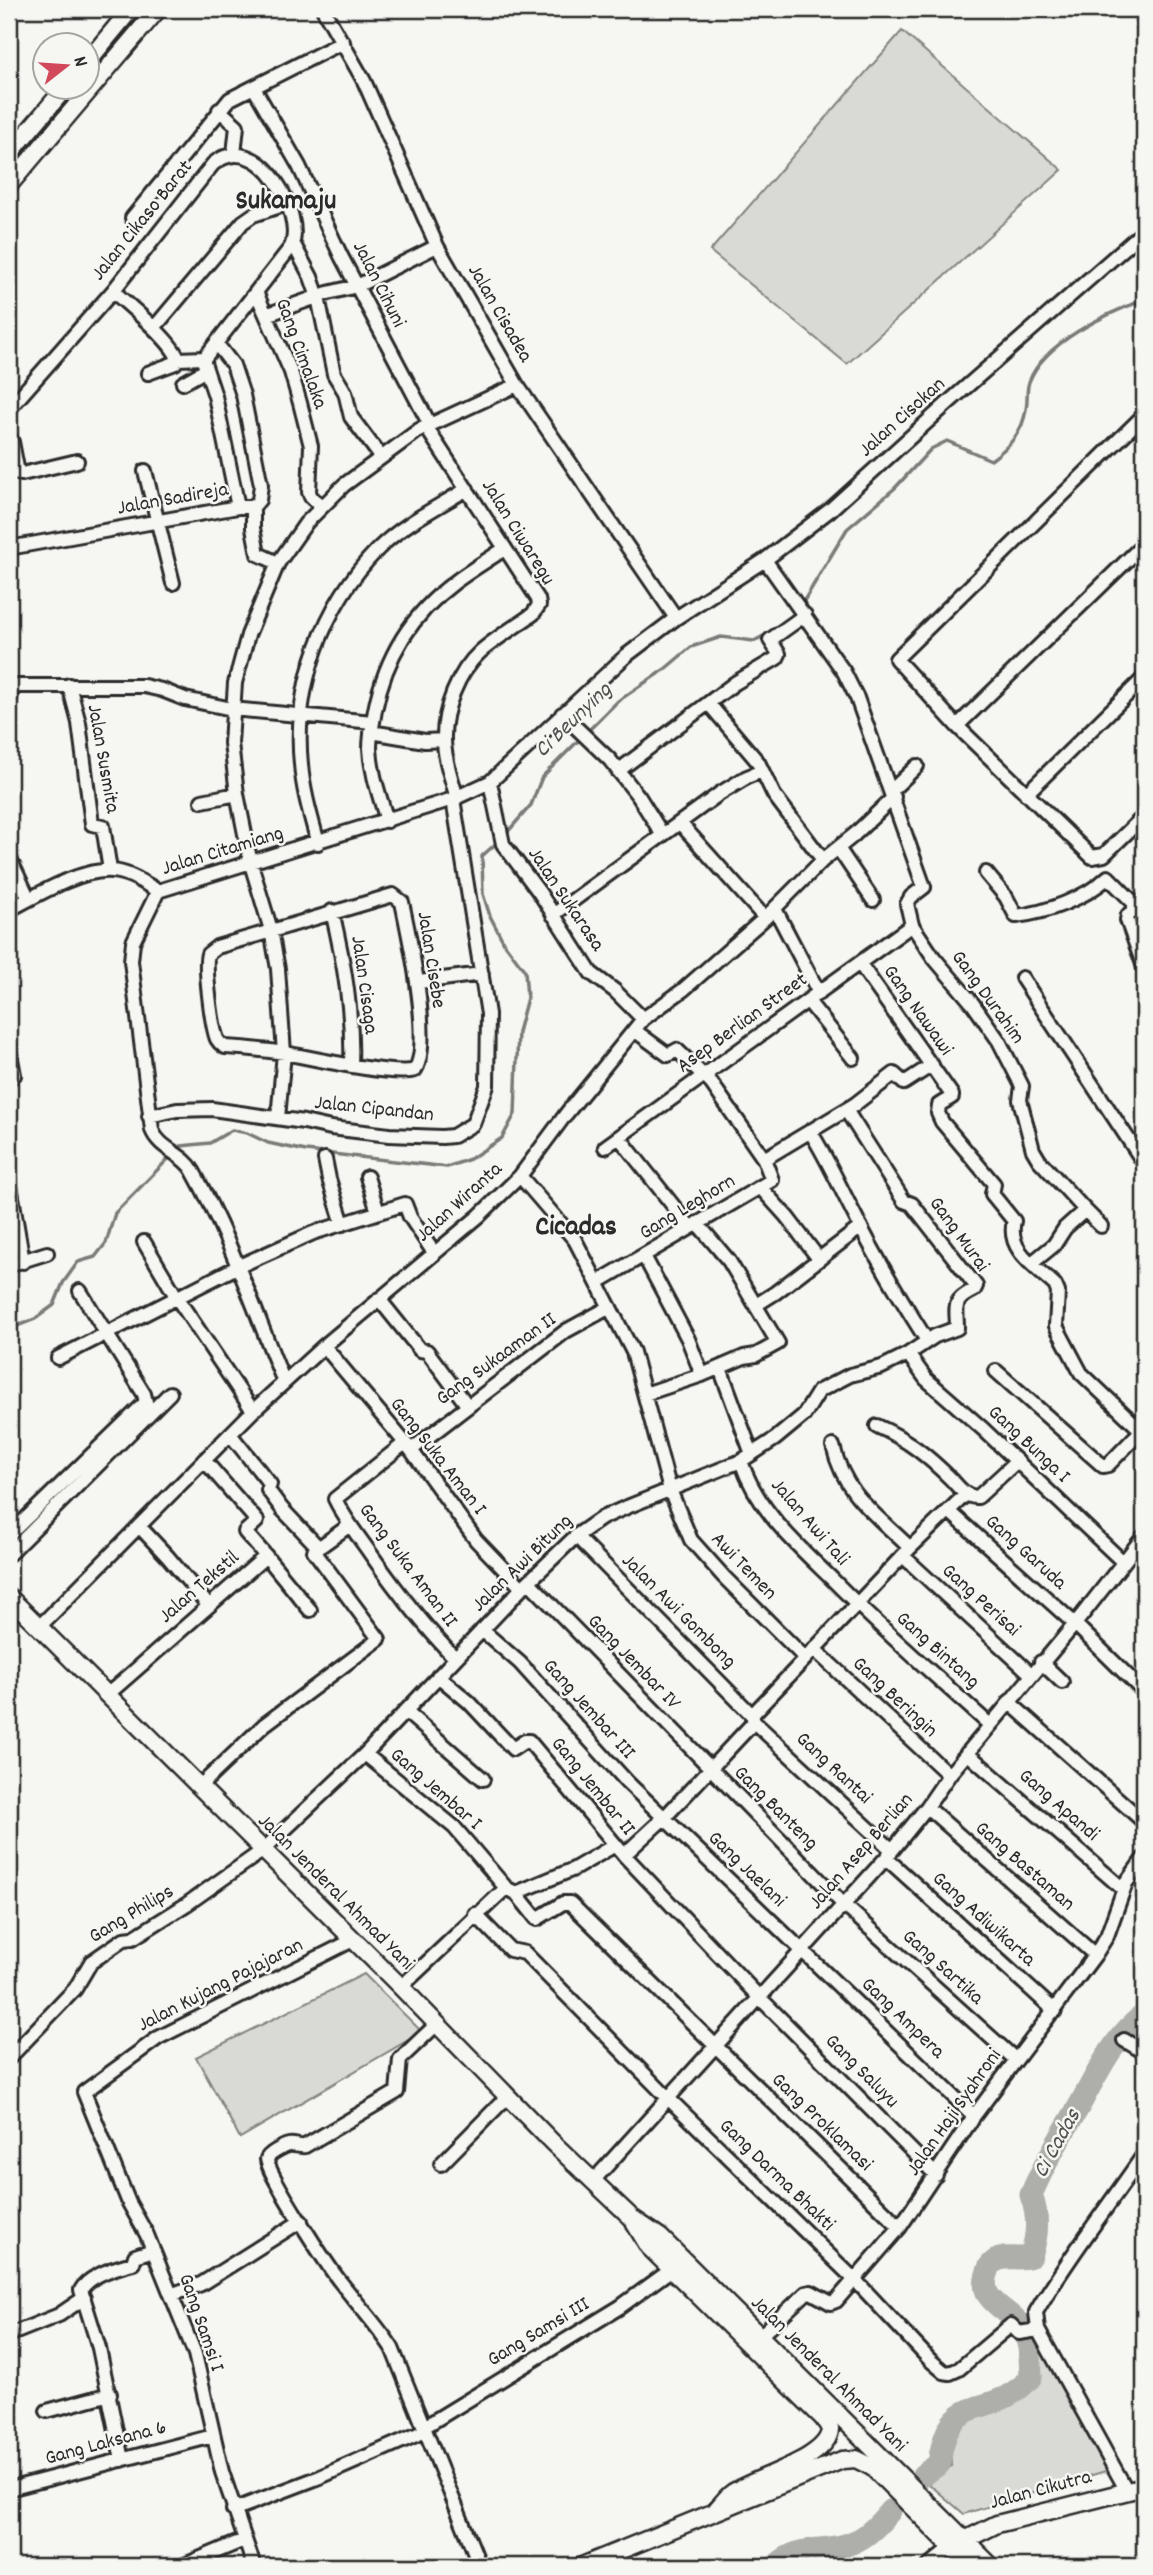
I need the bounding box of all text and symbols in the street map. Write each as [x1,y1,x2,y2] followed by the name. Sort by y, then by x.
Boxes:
[32,32,102,102] north arrow
[65,54,93,70] text: N
[85,154,201,288] street label: Jalan Cikaso Barat
[236,183,336,223] district label: Sukamaju
[343,237,413,334] street label: Jalan Cihuni
[459,259,540,370] street label: Jalan Cisadea
[266,294,334,415] street label: Gang Cimalaka
[853,371,953,465] street label: Jalan Cisokan
[473,474,561,592] street label: Jalan Ciwaregu
[115,475,232,525] street label: Jalan Sadireja
[528,675,621,766] water label: Ci Beunying
[78,702,127,817] street label: Jalan Susmita
[159,819,287,885] street label: Jalan Citamiang
[519,842,612,959] street label: Jalan Sukarasa
[408,910,452,1010] street label: Jalan Cisebe
[341,934,385,1037] street label: Jalan Cisaga
[943,945,1031,1051] street label: Gang Durahim
[875,959,960,1063] street label: Gang Nawawi
[671,966,815,1082] street label: Asep Berlian Street
[313,1089,435,1131] street label: Jalan Cipandan
[410,1155,511,1250] street label: Jalan Wiranta
[634,1167,742,1249] street label: Gang Leghorn
[920,1191,996,1279] street label: Gang Murai
[535,1209,617,1249] district label: Cicadas
[431,1306,564,1414] street label: Gang Sukaaman II
[381,1392,493,1523] street label: Gang Suka Aman I
[980,1399,1076,1492] street label: Gang Bunga I
[762,1473,856,1574] street label: Jalan Awi Tali
[350,1497,464,1635] street label: Gang Suka Aman II
[466,1508,580,1620] street label: Jalan Awi Bitung
[977,1508,1073,1599] street label: Gang Garuda
[703,1526,783,1608] street label: Awi Temen
[153,1544,247,1632] street label: Jalan Tekstil
[614,1548,742,1676] street label: Jalan Awi Gombong
[934,1557,1026,1645] street label: Gang Perisai
[888,1605,986,1697] street label: Gang Bintang
[579,1608,687,1718] street label: Gang Jembar IV
[844,1650,944,1746] street label: Gang Beringin
[535,1653,642,1767] street label: Gang Jembar III
[788,1726,878,1813] street label: Gang Rantai
[543,1731,642,1843] street label: Gang Jembar II
[382,1741,488,1839] street label: Gang Jembar I
[726,1760,824,1858] street label: Gang Banteng
[1011,1762,1105,1850] street label: Gang Apandi
[803,1787,921,1917] street label: Jalan Asep Berlian
[250,1808,420,1978] street label: Jalan Jenderal Ahmad Yani
[967,1815,1081,1919] street label: Gang Bastaman
[700,1825,792,1915] street label: Gang Jaelani
[924,1865,1042,1976] street label: Gang Adiwikarta
[84,1878,180,1952] street label: Gang Philips
[894,1923,990,2014] street label: Gang Sartika
[133,1931,309,2041] street label: Jalan Kujang Pajajaran
[853,1971,952,2068] street label: Gang Ampera
[817,2028,905,2116] street label: Gang Saluyu
[900,2043,1010,2183] street label: Jalan Haji Syahroni
[763,2067,879,2179] street label: Gang Proklamasi
[1026,2102,1091,2184] water label: Ci Cadas
[711,2113,841,2239] street label: Gang Darma Bhakti
[169,2270,231,2376] street label: Gang Samsi I
[482,2290,596,2375] street label: Gang Samsi III
[743,2290,913,2460] street label: Jalan Jenderal Ahmad Yani
[42,2413,170,2475] street label: Gang Laksana 6
[987,2463,1096,2519] street label: Jalan Cikutra

